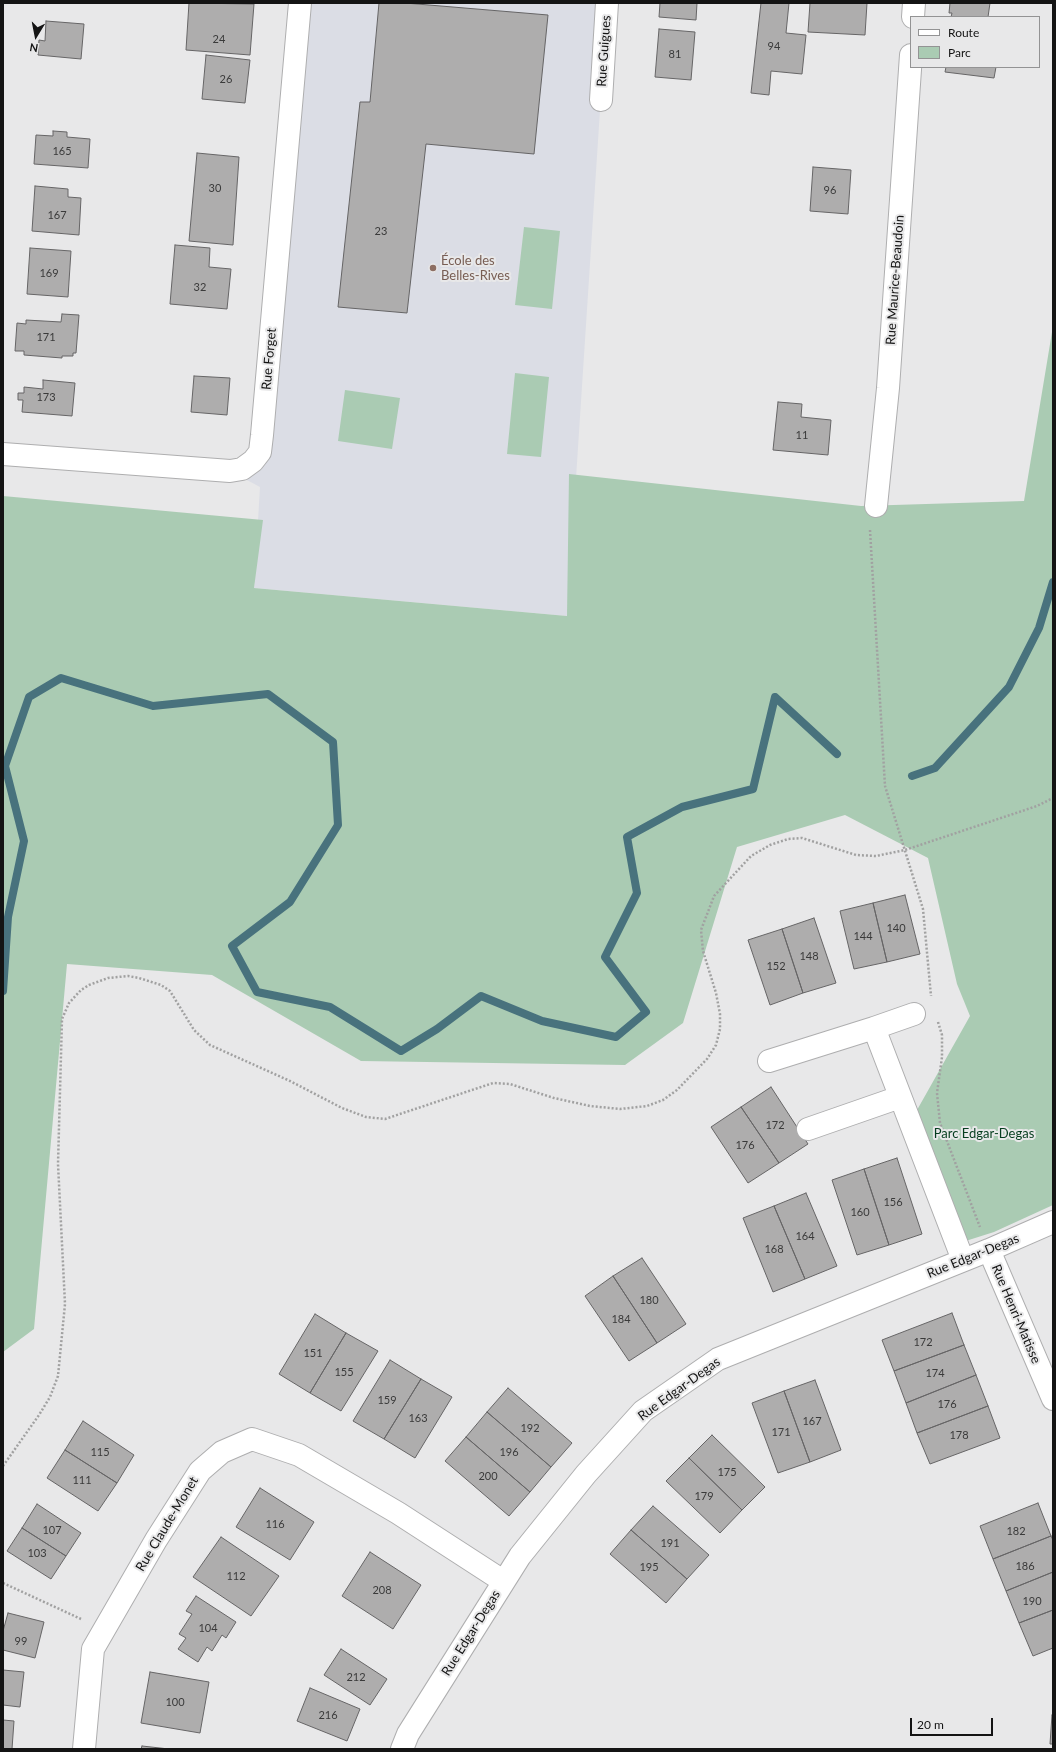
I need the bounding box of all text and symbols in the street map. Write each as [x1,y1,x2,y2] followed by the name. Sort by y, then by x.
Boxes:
[594,15,614,87] street label: Rue Guigues
[16,16,56,56] north arrow
[910,16,1040,68] legend
[948,25,979,40] text: Route
[213,32,225,46] house number: 24
[768,39,780,53] house number: 94
[29,41,39,55] text: N
[948,45,971,60] text: Parc
[669,47,681,61] house number: 81
[220,72,232,86] house number: 26
[52,144,72,158] house number: 165
[209,181,221,195] house number: 30
[824,183,836,197] house number: 96
[47,208,67,222] house number: 167
[883,214,907,346] street label: Rue Maurice-Beaudoin
[375,224,387,238] house number: 23
[441,253,510,284] place label: École des Belles-Rives
[428,263,438,273] marker: École des Belles-Rives
[39,266,59,280] house number: 169
[194,280,206,294] house number: 32
[259,327,279,391] street label: Rue Forget
[36,330,56,344] house number: 171
[36,390,56,404] house number: 173
[796,428,808,442] house number: 11
[886,921,906,935] house number: 140
[853,929,873,943] house number: 144
[799,949,819,963] house number: 148
[766,959,786,973] house number: 152
[765,1118,785,1132] house number: 172
[934,1126,1034,1142] park label: Parc Edgar-Degas
[735,1138,755,1152] house number: 176
[883,1195,903,1209] house number: 156
[850,1205,870,1219] house number: 160
[795,1229,815,1243] house number: 164
[925,1230,1021,1282] street label: Rue Edgar-Degas
[764,1242,784,1256] house number: 168
[988,1262,1044,1366] street label: Rue Henri-Matisse
[639,1293,659,1307] house number: 180
[611,1312,631,1326] house number: 184
[913,1335,933,1349] house number: 172
[303,1346,323,1360] house number: 151
[635,1354,723,1424] street label: Rue Edgar-Degas
[334,1365,354,1379] house number: 155
[925,1366,945,1380] house number: 174
[377,1393,397,1407] house number: 159
[937,1397,957,1411] house number: 176
[408,1411,428,1425] house number: 163
[802,1414,822,1428] house number: 167
[520,1421,540,1435] house number: 192
[771,1425,791,1439] house number: 171
[949,1428,969,1442] house number: 178
[90,1445,110,1459] house number: 115
[499,1445,519,1459] house number: 196
[717,1465,737,1479] house number: 175
[478,1469,498,1483] house number: 200
[72,1473,92,1487] house number: 111
[133,1474,201,1574] street label: Rue Claude-Monet
[694,1489,714,1503] house number: 179
[265,1517,285,1531] house number: 116
[42,1523,62,1537] house number: 107
[1006,1524,1026,1538] house number: 182
[660,1536,680,1550] house number: 191
[27,1546,47,1560] house number: 103
[1015,1559,1035,1573] house number: 186
[639,1560,659,1574] house number: 195
[226,1569,246,1583] house number: 112
[372,1583,392,1597] house number: 208
[438,1587,504,1679] street label: Rue Edgar-Degas
[1022,1594,1042,1608] house number: 190
[198,1621,218,1635] house number: 104
[15,1634,27,1648] house number: 99
[346,1670,366,1684] house number: 212
[165,1695,185,1709] house number: 100
[318,1708,338,1722] house number: 216
[912,1710,995,1736] scale bar
[917,1717,944,1732] text: 20 m

